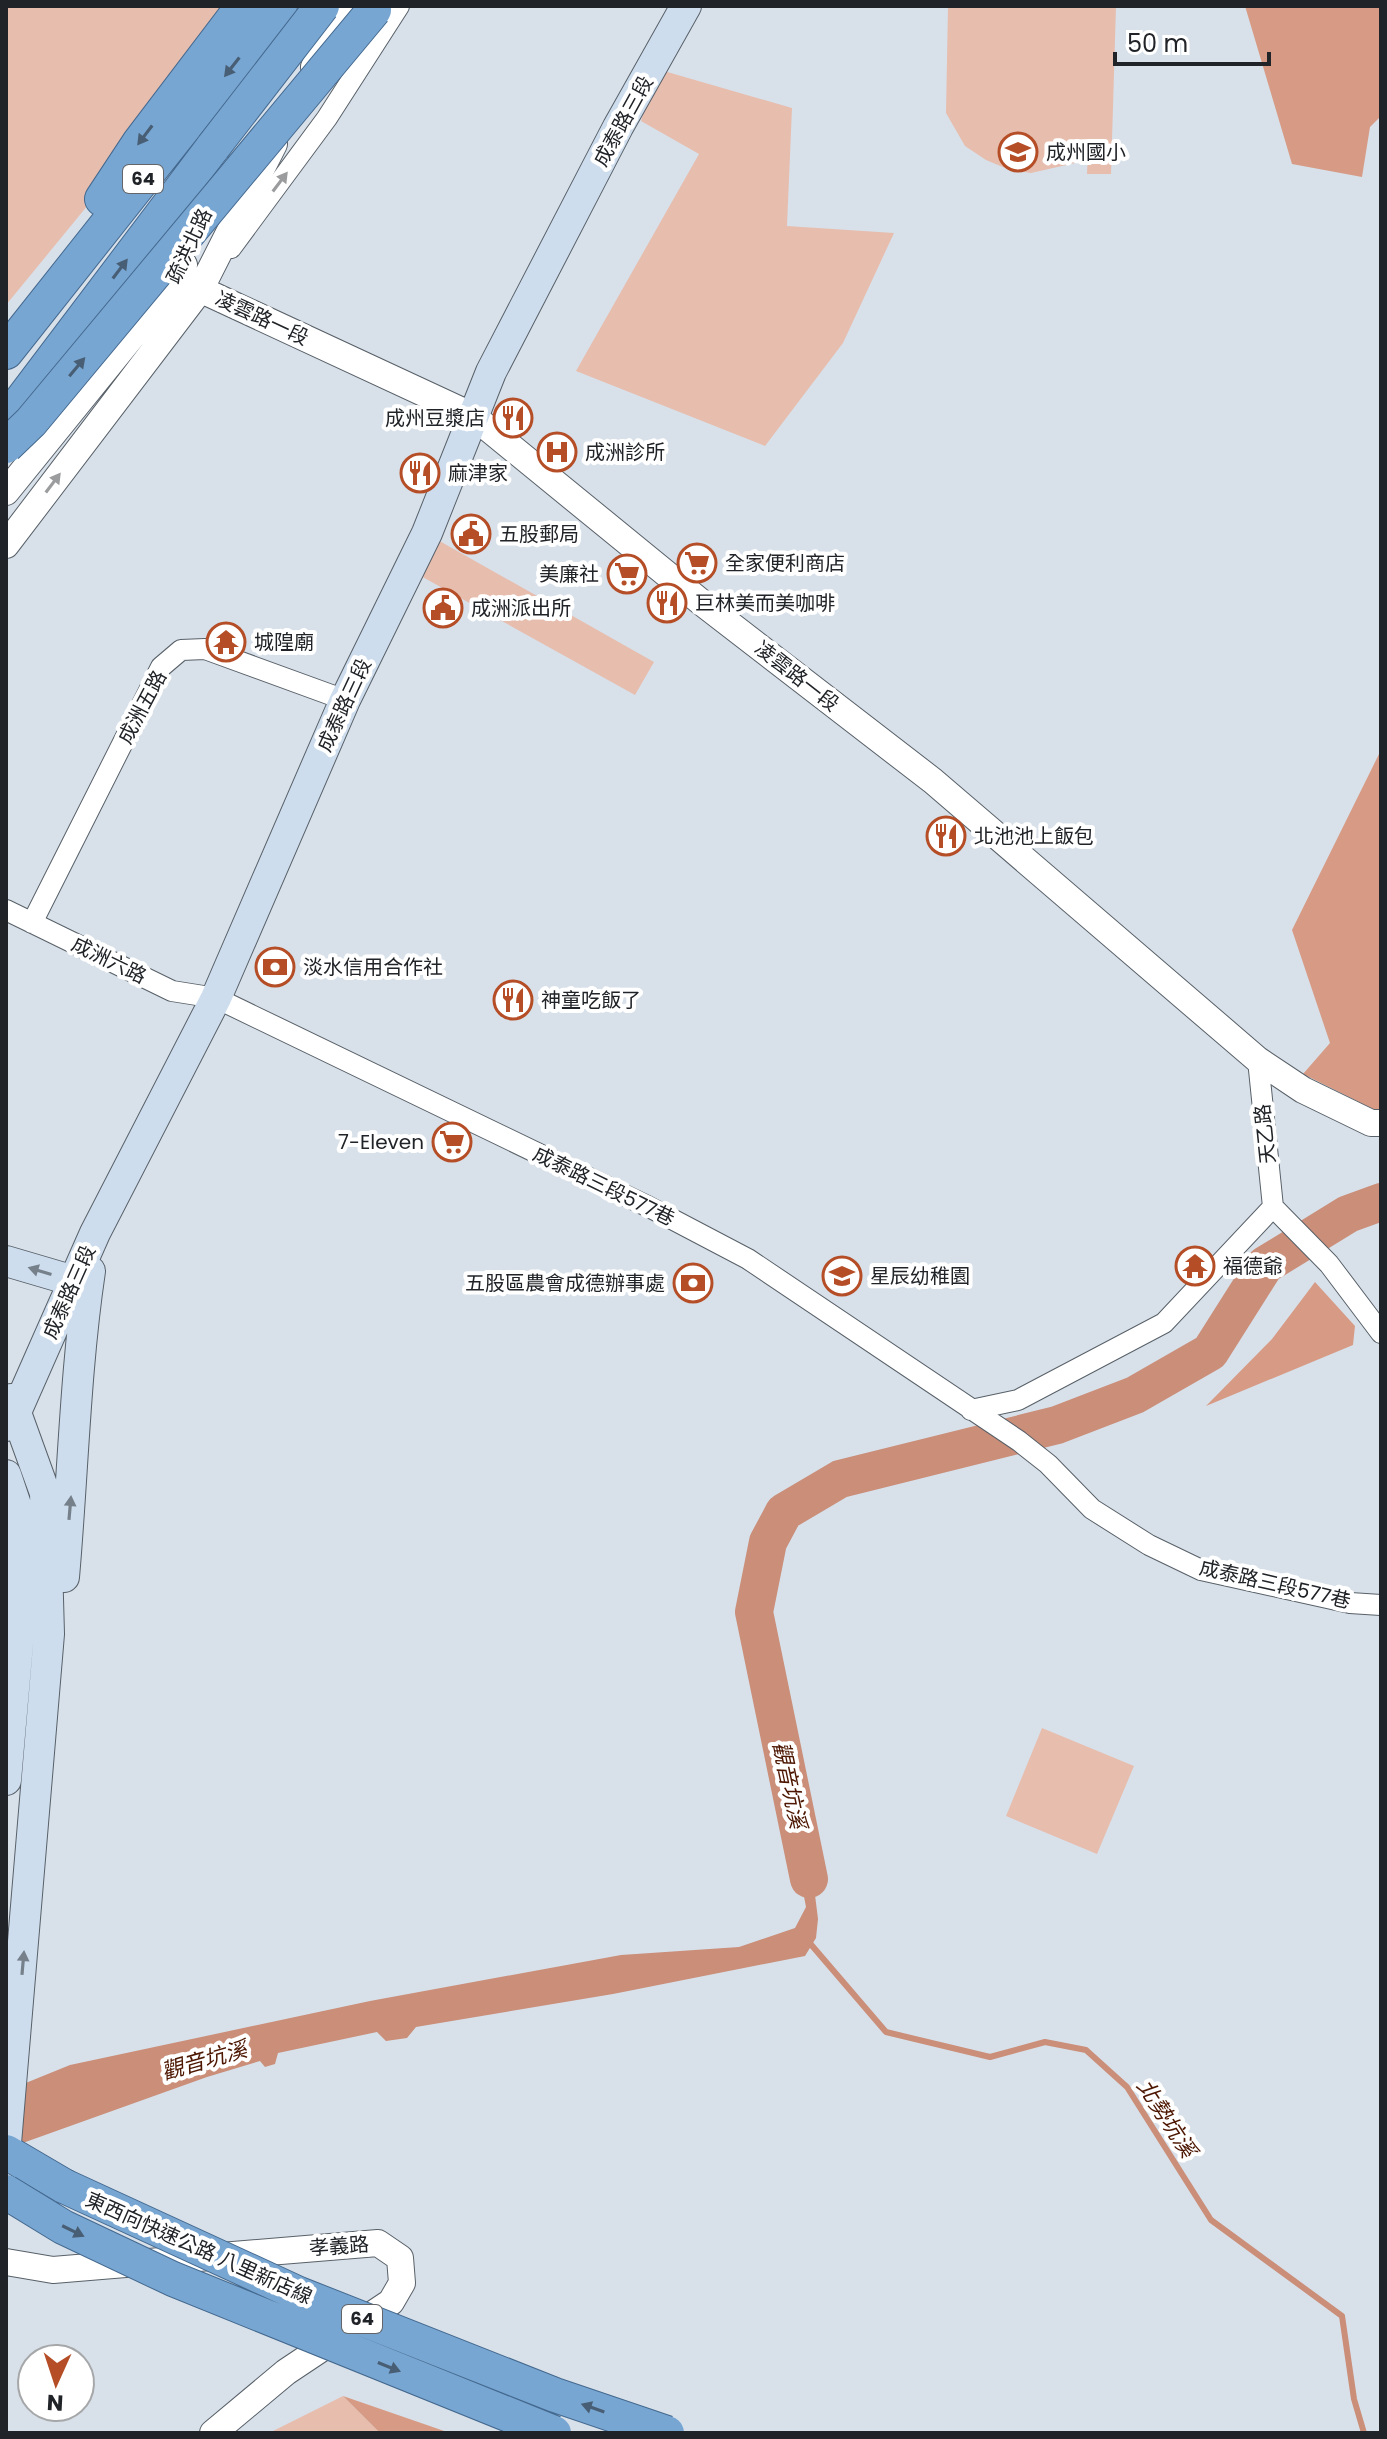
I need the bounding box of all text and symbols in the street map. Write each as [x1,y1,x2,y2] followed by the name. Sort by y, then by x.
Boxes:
[1115,16,1269,66] scale bar
[1127,27,1188,60] text: 50 m
[224,57,241,77] one-way arrow
[587,70,659,172] street label: 成泰路三段
[137,124,153,146] one-way arrow
[997,131,1039,173] school or university icon: 成州國小
[1046,138,1126,166] place label: 成州國小
[123,165,163,193] road number: 64
[271,172,287,192] one-way arrow
[159,204,219,288] street label: 疏洪北路
[112,259,128,280] one-way arrow
[211,284,313,352] street label: 凌雲路一段
[68,357,85,377] one-way arrow
[492,397,534,439] restaurant icon: 成州豆漿店
[385,404,485,432] place label: 成州豆漿店
[536,431,578,473] hospital icon: 成洲診所
[585,438,665,466] place label: 成洲診所
[399,452,441,494] restaurant icon: 麻津家
[448,459,508,487] place label: 麻津家
[45,473,61,493] one-way arrow
[450,513,492,555] public building icon: 五股郵局
[499,520,579,548] place label: 五股郵局
[676,542,718,584] supermarket icon: 全家便利商店
[725,549,845,577] place label: 全家便利商店
[606,553,648,595] supermarket icon: 美廉社
[539,560,599,588] place label: 美廉社
[646,582,688,624] restaurant icon: 巨林美而美咖啡
[422,587,464,629] public building icon: 成洲派出所
[695,589,835,617] place label: 巨林美而美咖啡
[471,594,571,622] place label: 成洲派出所
[205,621,247,663] temple icon: 城隍廟
[254,628,314,656] place label: 城隍廟
[749,634,845,718] street label: 凌雲路一段
[310,654,378,756] street label: 成泰路三段
[111,665,173,749] street label: 成洲五路
[925,815,967,857] restaurant icon: 北池池上飯包
[974,822,1094,850] place label: 北池池上飯包
[67,930,151,990] street label: 成洲六路
[254,946,296,988] bank icon: 淡水信用合作社
[303,953,443,981] place label: 淡水信用合作社
[492,979,534,1021] restaurant icon: 神童吃飯了
[541,986,641,1014] place label: 神童吃飯了
[1248,1103,1282,1165] street label: 天乙路
[431,1121,473,1163] supermarket icon: 7-Eleven
[338,1128,424,1156] place label: 7-Eleven
[528,1140,680,1232] street label: 成泰路三段577巷
[36,1241,102,1343] street label: 成泰路三段
[1174,1245,1216,1287] temple icon: 福德爺
[1223,1252,1283,1280] place label: 福德爺
[821,1255,863,1297] school or university icon: 星辰幼稚園
[672,1262,714,1304] bank icon: 五股區農會成德辦事處
[870,1262,970,1290] place label: 星辰幼稚園
[28,1264,52,1277] one-way arrow
[465,1269,665,1297] place label: 五股區農會成德辦事處
[64,1495,77,1520] one-way arrow
[1197,1553,1353,1615] street label: 成泰路三段577巷
[765,1739,814,1834] water label: 觀音坑溪
[17,1950,30,1975] one-way arrow
[158,2033,254,2088] water label: 觀音坑溪
[1130,2073,1205,2166] water label: 北勢坑溪
[81,2185,317,2311] street label: 東西向快速公路 八里新店線
[62,2225,85,2238] one-way arrow
[308,2230,370,2262] street label: 孝義路
[342,2305,382,2333] road number: 64
[16,2343,96,2423] north arrow
[377,2361,401,2374] one-way arrow
[46,2387,64,2418] text: N
[581,2401,605,2413] one-way arrow

